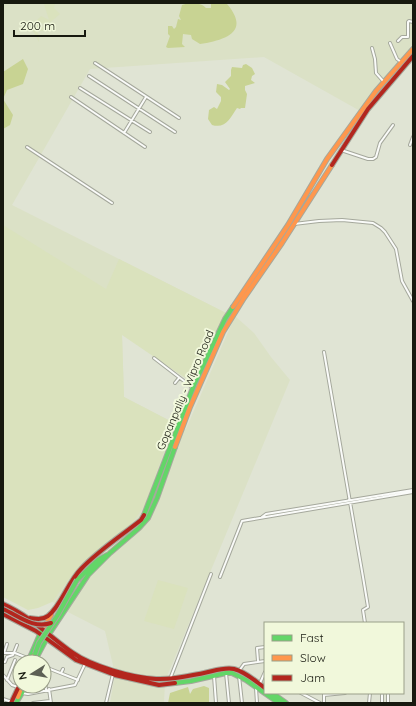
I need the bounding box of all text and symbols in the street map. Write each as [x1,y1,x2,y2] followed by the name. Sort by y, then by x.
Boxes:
[14,12,85,38] scale bar
[20,18,55,33] text: 200 m
[153,328,217,452] street label: Gopanpally - Wipro Road
[264,622,404,694] legend
[300,630,324,645] text: Fast
[300,650,326,665] text: Slow
[12,654,52,694] north arrow
[300,670,325,685] text: Jam
[15,671,30,681] text: N

